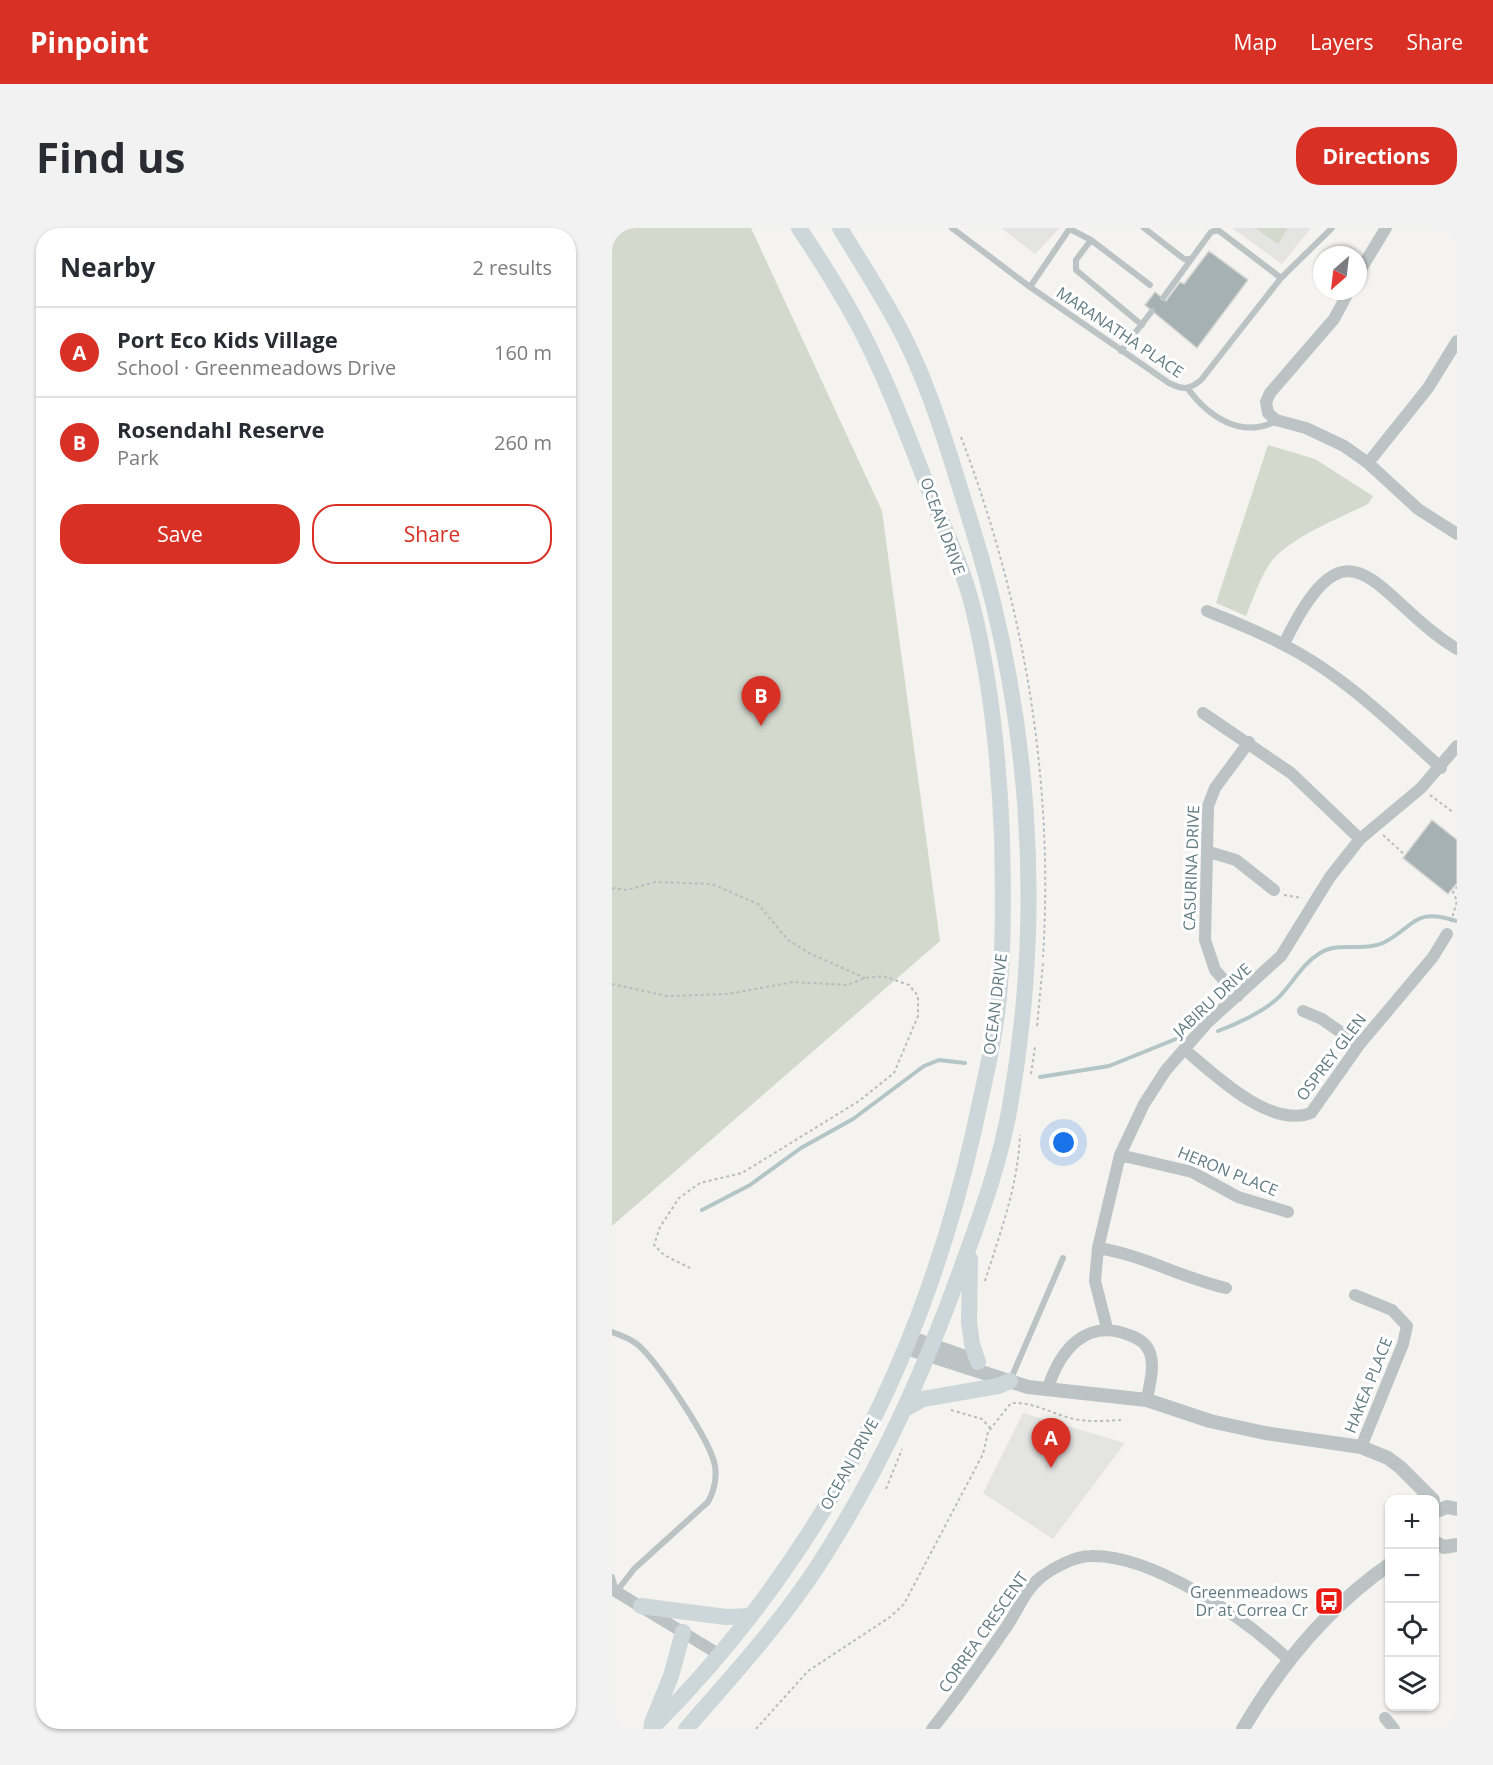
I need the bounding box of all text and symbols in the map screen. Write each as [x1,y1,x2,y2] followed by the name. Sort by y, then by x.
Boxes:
[30,23,149,61] text: Pinpoint
[1234,28,1277,56] text: Map
[1310,28,1374,56] text: Layers
[1407,28,1463,56] text: Share
[1296,127,1457,185] button: Directions
[36,128,185,185] text: Find us
[1313,246,1367,300] north arrow
[60,249,155,285] text: Nearby
[472,254,552,281] text: 2 results
[1052,281,1188,383] street label: MARANATHA PLACE
[117,324,338,354] text: Port Eco Kids Village
[73,339,86,366] text: A
[494,339,552,366] text: 160 m
[117,354,396,381] text: School · Greenmeadows Drive
[117,414,325,444] text: Rosendahl Reserve
[73,429,86,456] text: B
[494,429,552,456] text: 260 m
[117,444,159,471] text: Park
[915,474,971,578] street label: OCEAN DRIVE
[60,504,300,564] button: Save
[312,504,552,564] button: Share
[742,676,780,726] pin: B
[1178,805,1204,931] street label: CASURINA DRIVE
[978,952,1012,1056] street label: OCEAN DRIVE
[1167,958,1256,1043] street label: JABIRU DRIVE
[1291,1009,1371,1105] street label: OSPREY GLEN
[1049,1128,1078,1157] your location
[1175,1141,1281,1201] street label: HERON PLACE
[1339,1334,1397,1436] street label: HAKEA PLACE
[815,1414,883,1514] street label: OCEAN DRIVE
[1032,1418,1070,1468] pin: A
[1385,1495,1439,1711] map controls
[1385,1495,1439,1549] button: +
[1385,1549,1439,1603] button: −
[933,1567,1033,1697] street label: CORREA CRESCENT
[1190,1581,1308,1621] place label: Greenmeadows Dr at Correa Cr
[1313,1585,1345,1617] bus stop icon: Greenmeadows Dr at Correa Cr
[1385,1603,1439,1657] button: locate
[1385,1657,1439,1711] button: layers

